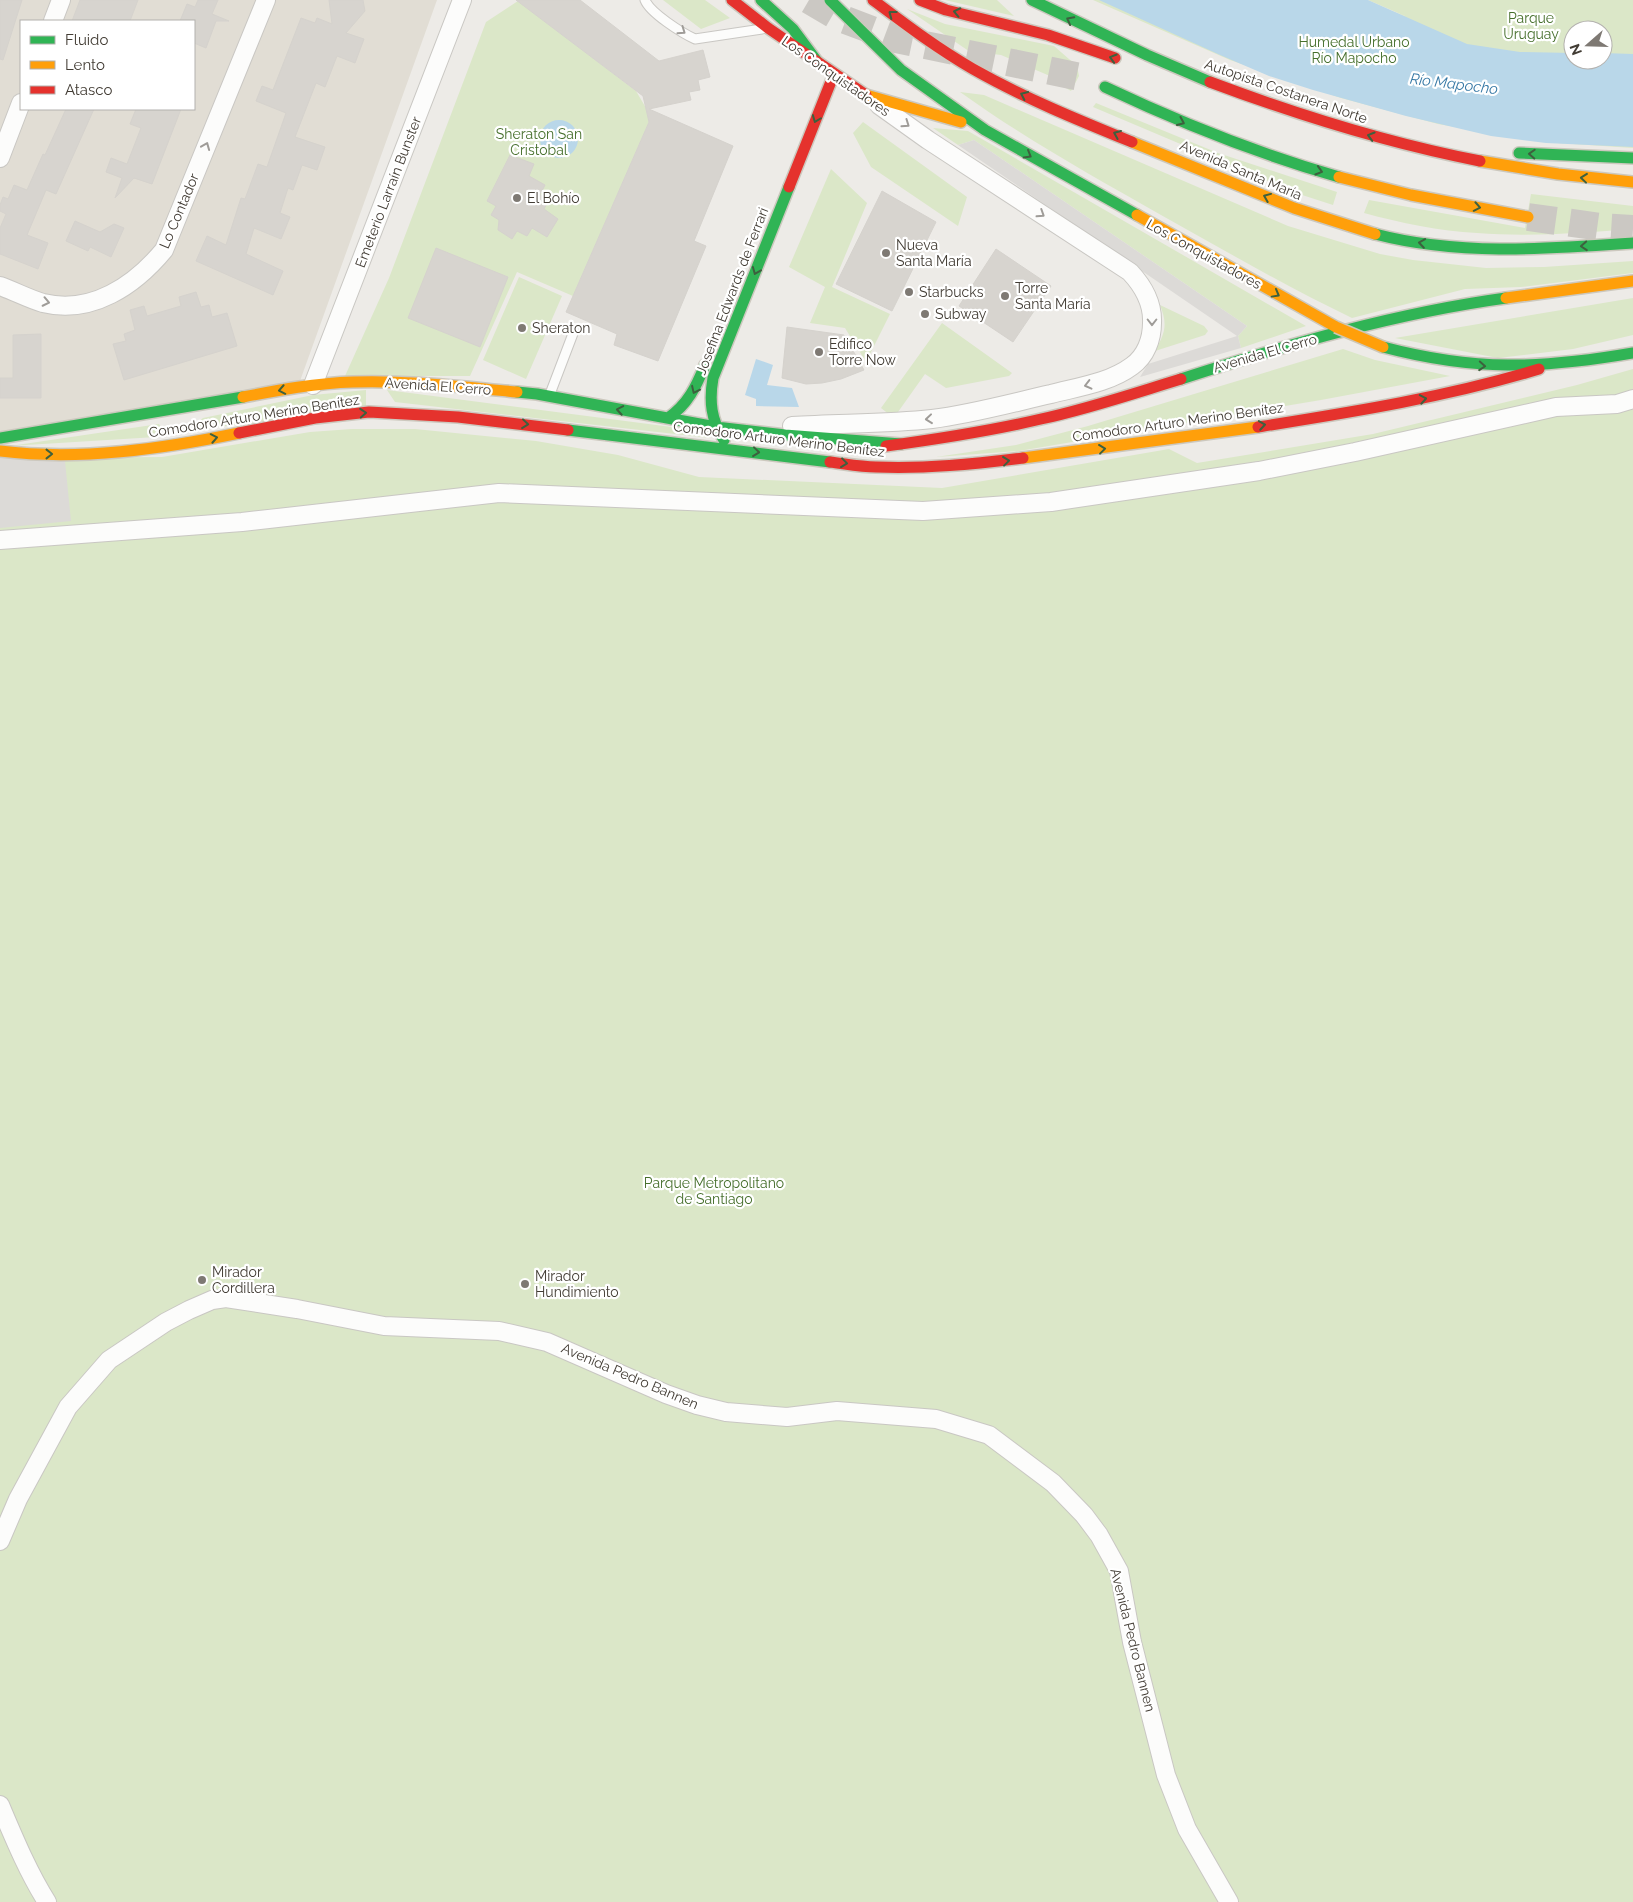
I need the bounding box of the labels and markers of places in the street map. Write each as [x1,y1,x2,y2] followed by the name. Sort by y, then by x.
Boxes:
[527,190,580,206] place label: El Bohío
[511,192,523,204] marker: El Bohío
[896,237,972,269] place label: Nueva Santa María
[880,247,892,259] marker: Nueva Santa María
[1015,280,1091,312] place label: Torre Santa María
[919,284,984,300] place label: Starbucks
[903,286,915,298] marker: Starbucks
[999,290,1011,302] marker: Torre Santa María
[935,306,987,322] place label: Subway
[919,308,931,320] marker: Subway
[532,320,590,336] place label: Sheraton
[516,322,528,334] marker: Sheraton
[829,336,896,368] place label: Edifico Torre Now
[813,346,825,358] marker: Edifico Torre Now
[212,1264,275,1296] place label: Mirador Cordillera
[535,1268,619,1300] place label: Mirador Hundimiento
[196,1274,208,1286] marker: Mirador Cordillera
[519,1278,531,1290] marker: Mirador Hundimiento

